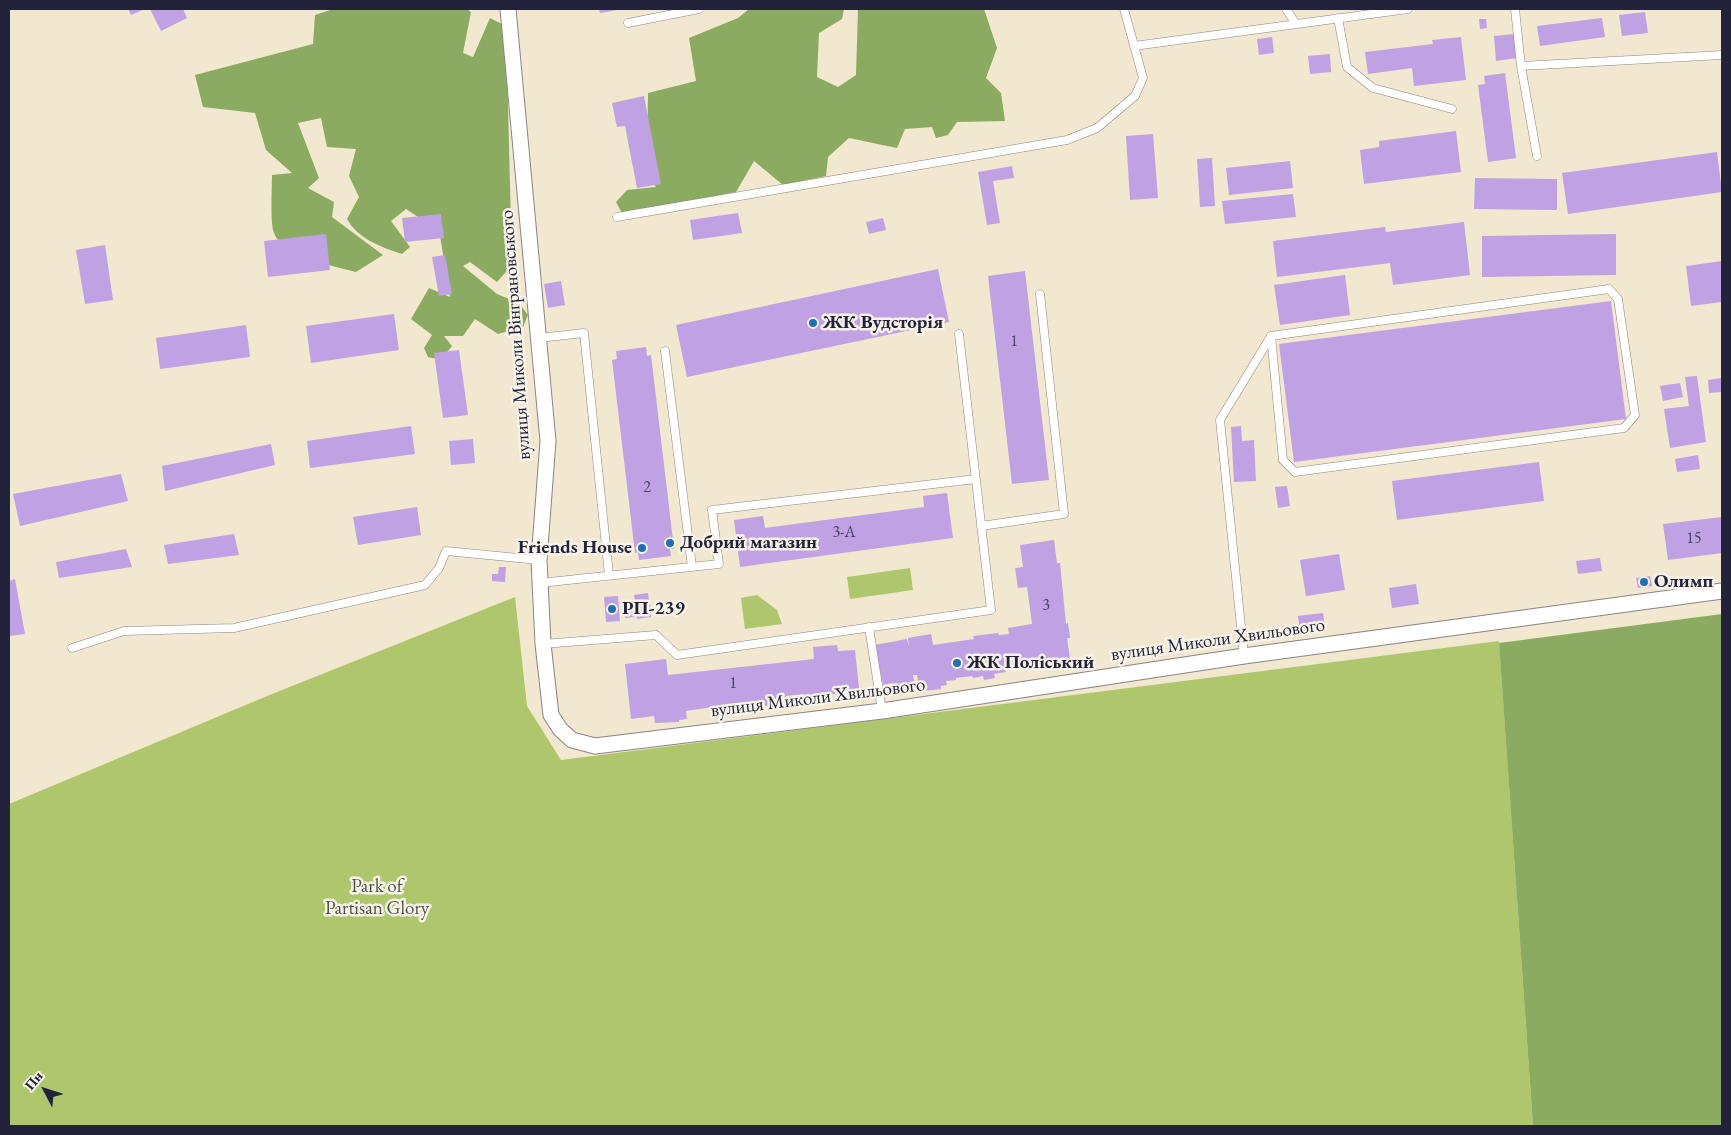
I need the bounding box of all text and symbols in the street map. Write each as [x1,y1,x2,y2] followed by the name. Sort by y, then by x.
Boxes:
[496,209,536,461] street label: вулиця Миколи Вінграновського
[823,312,943,334] place label: ЖК Вудсторія
[807,317,819,329] marker: ЖК Вудсторія
[1010,332,1018,352] house number: 1
[643,478,651,498] house number: 2
[832,523,856,543] house number: 3-А
[1686,529,1702,549] house number: 15
[680,532,817,554] place label: Добрий магазин
[518,537,632,559] place label: Friends House
[664,537,676,549] marker: Добрий магазин
[636,542,648,554] marker: Friends House
[1654,571,1713,593] place label: Олимп
[1638,576,1650,588] marker: Олимп
[1042,596,1050,616] house number: 3
[622,598,685,620] place label: РП-239
[606,603,618,615] marker: РП-239
[1109,614,1327,666] street label: вулиця Миколи Хвильового
[967,652,1094,674] place label: ЖК Поліський
[951,657,963,669] marker: ЖК Поліський
[709,674,927,722] street label: вулиця Миколи Хвильового
[729,674,737,694] house number: 1
[325,876,429,920] park label: Park of Partisan Glory
[20,1065,70,1115] north arrow
[20,1067,47,1093] text: Пн

